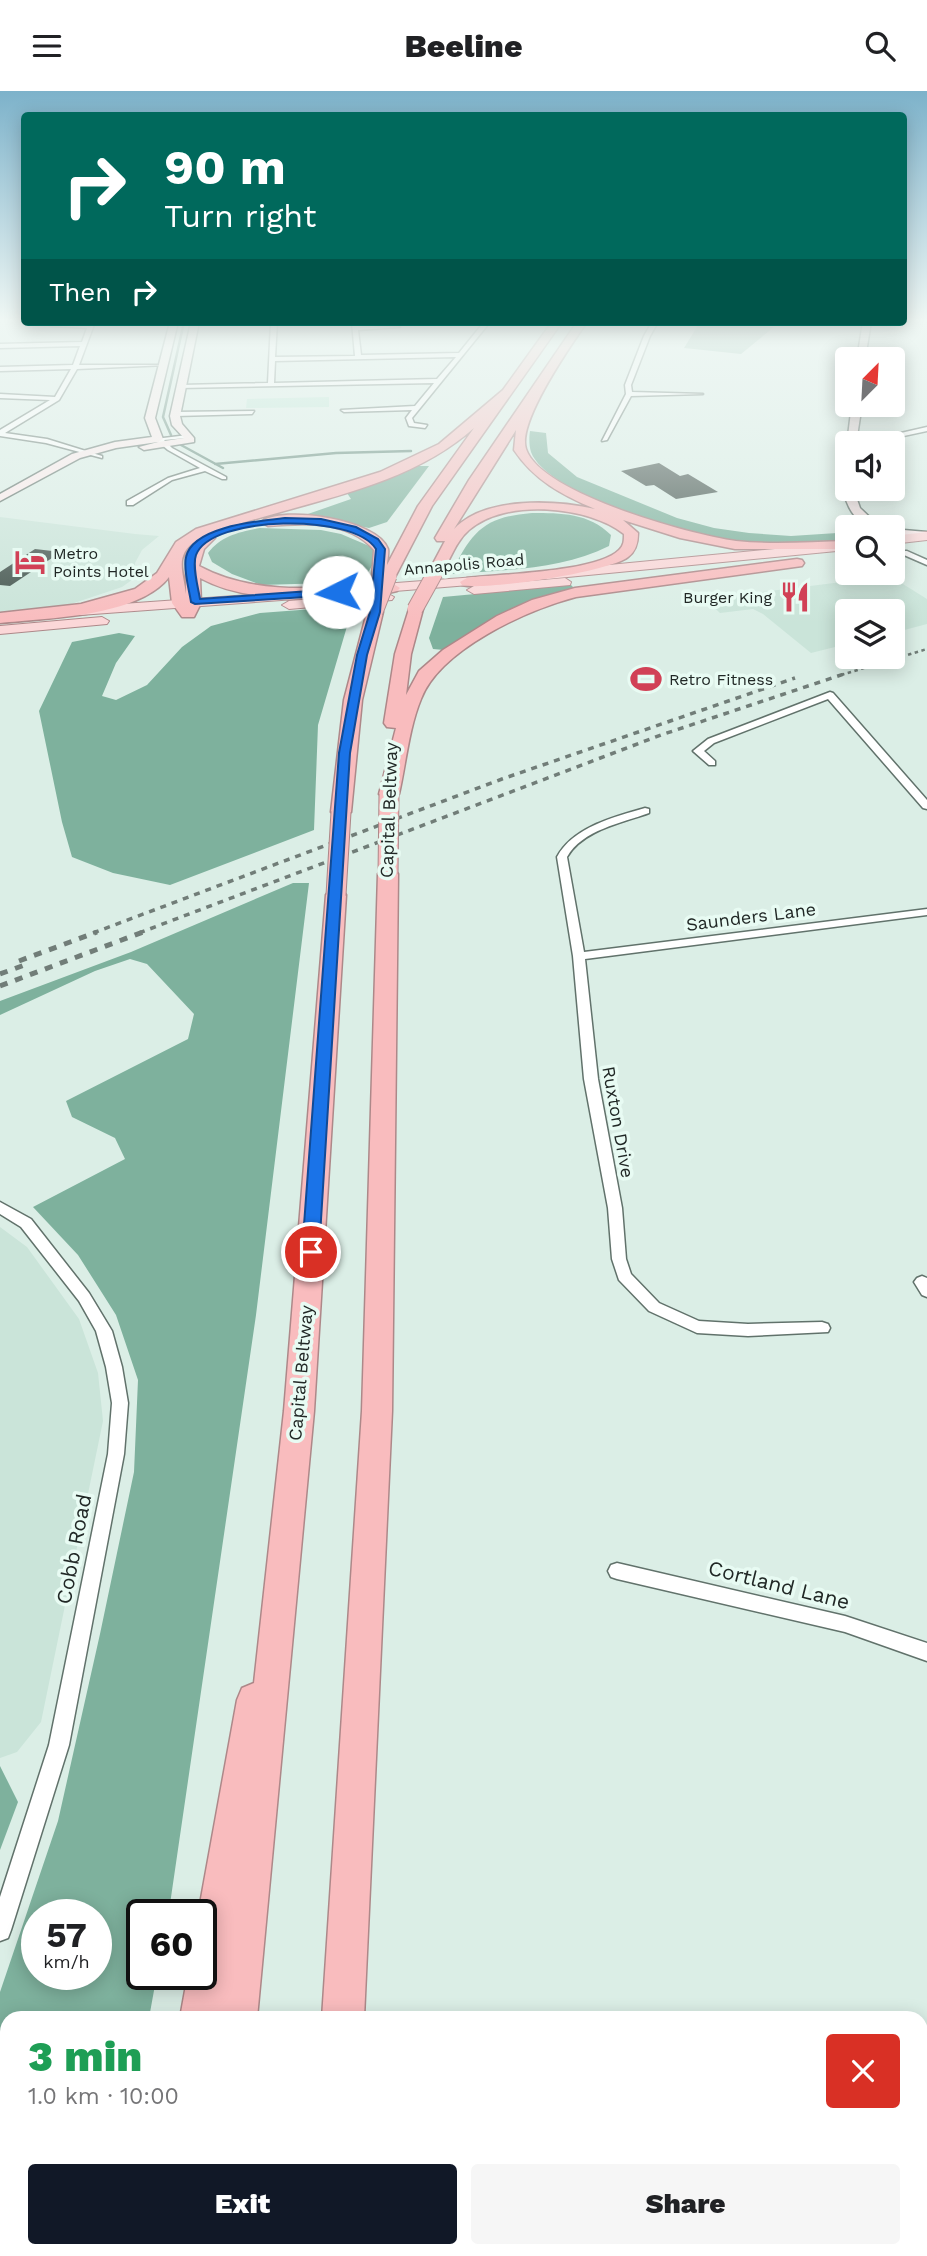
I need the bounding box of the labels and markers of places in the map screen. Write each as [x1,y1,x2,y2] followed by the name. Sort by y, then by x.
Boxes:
[53,544,149,581] place label: Metro Points Hotel
[13,545,47,579] hotel icon: Metro Points Hotel
[778,580,812,614] restaurant icon: Burger King
[683,588,772,607] place label: Burger King
[629,662,663,696] sports icon: Retro Fitness
[669,670,773,689] place label: Retro Fitness
[281,1222,341,1282] pin

